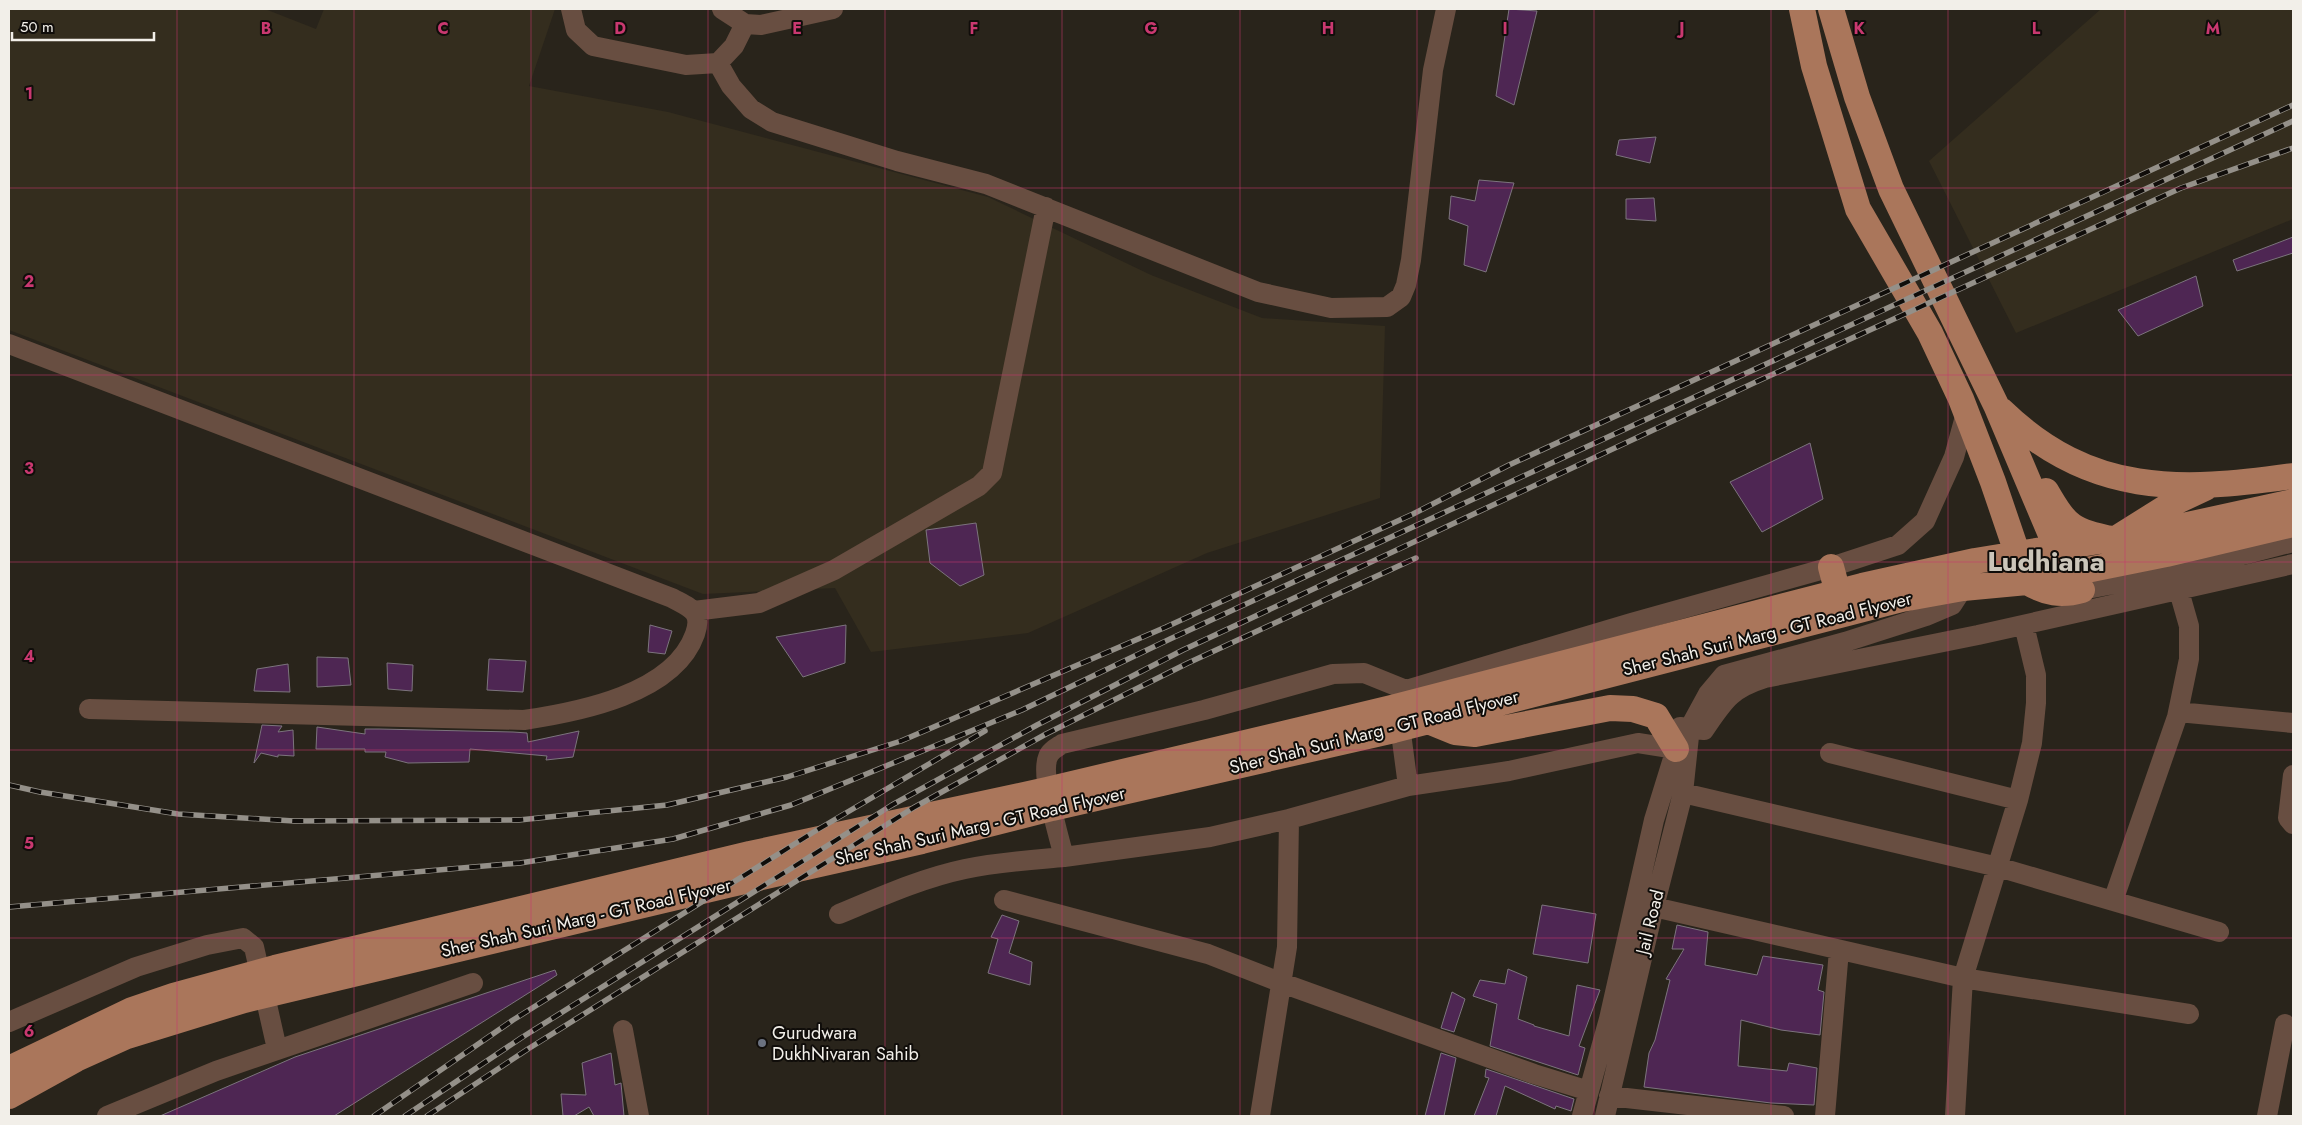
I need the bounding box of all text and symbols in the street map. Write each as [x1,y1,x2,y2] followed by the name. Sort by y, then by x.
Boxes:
[12,10,155,42] scale bar
[20,16,54,38] text: 50 m
[261,17,271,40] text: B
[437,17,449,40] text: C
[614,17,626,40] text: D
[792,17,802,40] text: E
[970,17,978,40] text: F
[1144,17,1158,40] text: G
[1322,17,1334,40] text: H
[1502,17,1508,40] text: I
[1676,17,1685,40] text: J
[1853,17,1865,40] text: K
[2032,17,2041,40] text: L
[2206,17,2220,40] text: M
[25,82,33,105] text: 1
[24,270,34,293] text: 2
[24,457,34,480] text: 3
[1987,541,2105,582] district label: Ludhiana
[1620,585,1915,683] street label: Sher Shah Suri Marg - GT Road Flyover
[23,645,35,668] text: 4
[1227,683,1522,781] street label: Sher Shah Suri Marg - GT Road Flyover
[832,780,1129,872] street label: Sher Shah Suri Marg - GT Road Flyover
[24,832,34,855] text: 5
[438,872,735,964] street label: Sher Shah Suri Marg - GT Road Flyover
[1629,887,1671,959] street label: Jail Road
[24,1020,34,1043] text: 6
[772,1020,919,1067] place label: Gurudwara DukhNivaran Sahib
[756,1037,768,1049] marker: Gurudwara DukhNivaran Sahib

